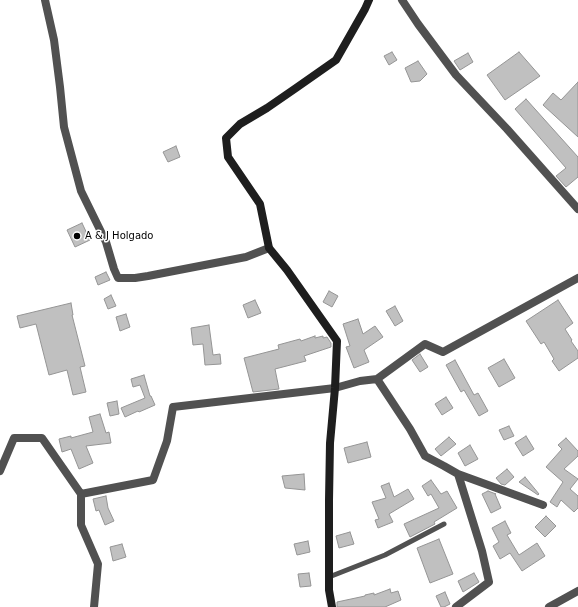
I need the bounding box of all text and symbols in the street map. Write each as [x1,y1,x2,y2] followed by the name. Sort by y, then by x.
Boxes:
[85,230,153,242] place label: A & J Holgado
[72,231,82,241] marker: A & J Holgado

